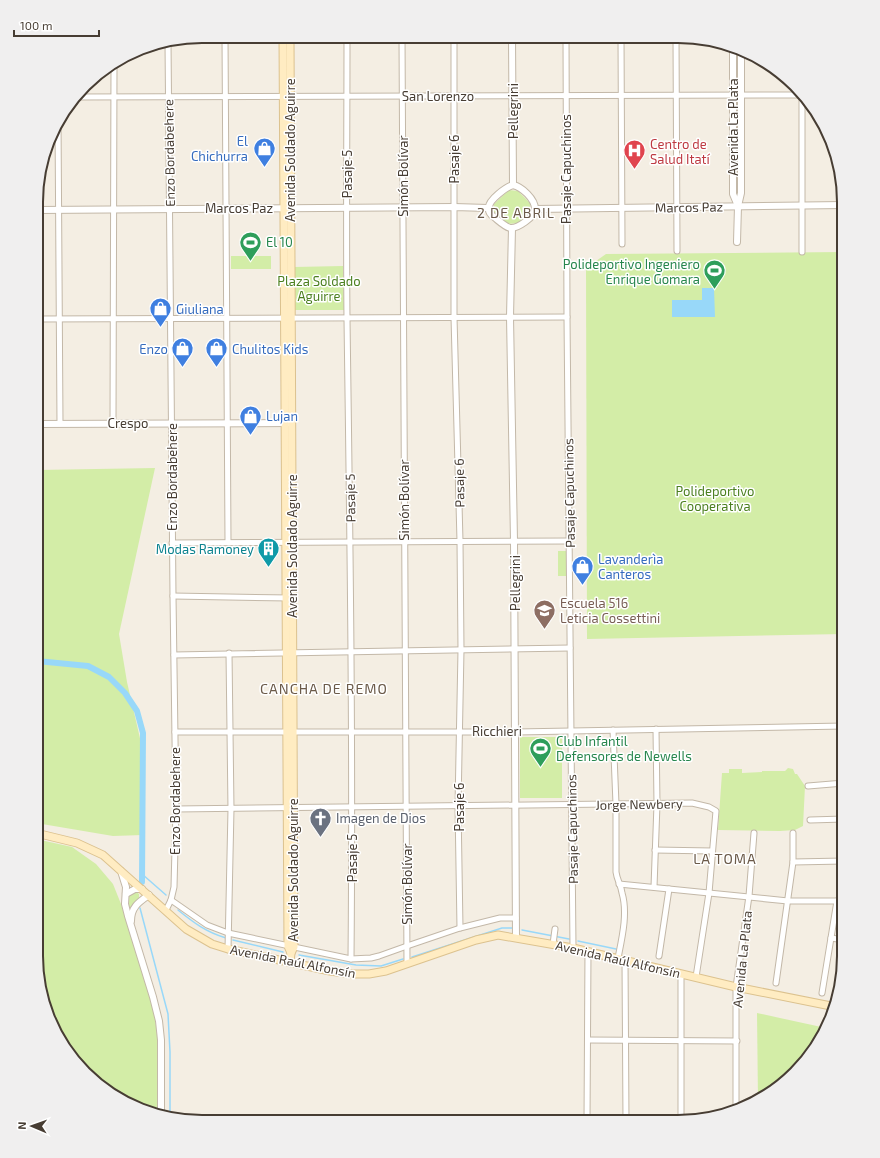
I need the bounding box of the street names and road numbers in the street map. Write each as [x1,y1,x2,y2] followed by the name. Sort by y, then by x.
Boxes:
[282,78,298,222] street label: Avenida Soldado Aguirre
[725,78,741,176] street label: Avenida La Plata
[505,83,521,139] street label: Pellegrini
[402,88,474,104] street label: San Lorenzo
[160,99,178,207] street label: Enzo Bordabehere
[558,114,574,224] street label: Pasaje Capuchinos
[446,134,462,184] street label: Pasaje 6
[395,135,411,217] street label: Simón Bolívar
[339,150,355,198] street label: Pasaje 5
[655,198,723,216] street label: Marcos Paz
[205,200,273,216] street label: Marcos Paz
[108,415,148,431] street label: Crespo
[164,423,180,531] street label: Enzo Bordabehere
[560,438,578,548] street label: Pasaje Capuchinos
[451,458,467,508] street label: Pasaje 6
[396,459,412,541] street label: Simón Bolívar
[284,474,300,618] street label: Avenida Soldado Aguirre
[342,474,358,522] street label: Pasaje 5
[507,555,523,611] street label: Pellegrini
[472,723,522,739] street label: Ricchieri
[167,747,183,855] street label: Enzo Bordabehere
[563,774,581,884] street label: Pasaje Capuchinos
[451,782,467,832] street label: Pasaje 6
[595,795,683,813] street label: Jorge Newbery
[285,798,301,942] street label: Avenida Soldado Aguirre
[344,834,360,882] street label: Pasaje 5
[399,843,415,925] street label: Simón Bolívar
[729,910,755,1008] street label: Avenida La Plata
[554,937,682,981] street label: Avenida Raúl Alfonsín
[229,941,357,981] street label: Avenida Raúl Alfonsín

